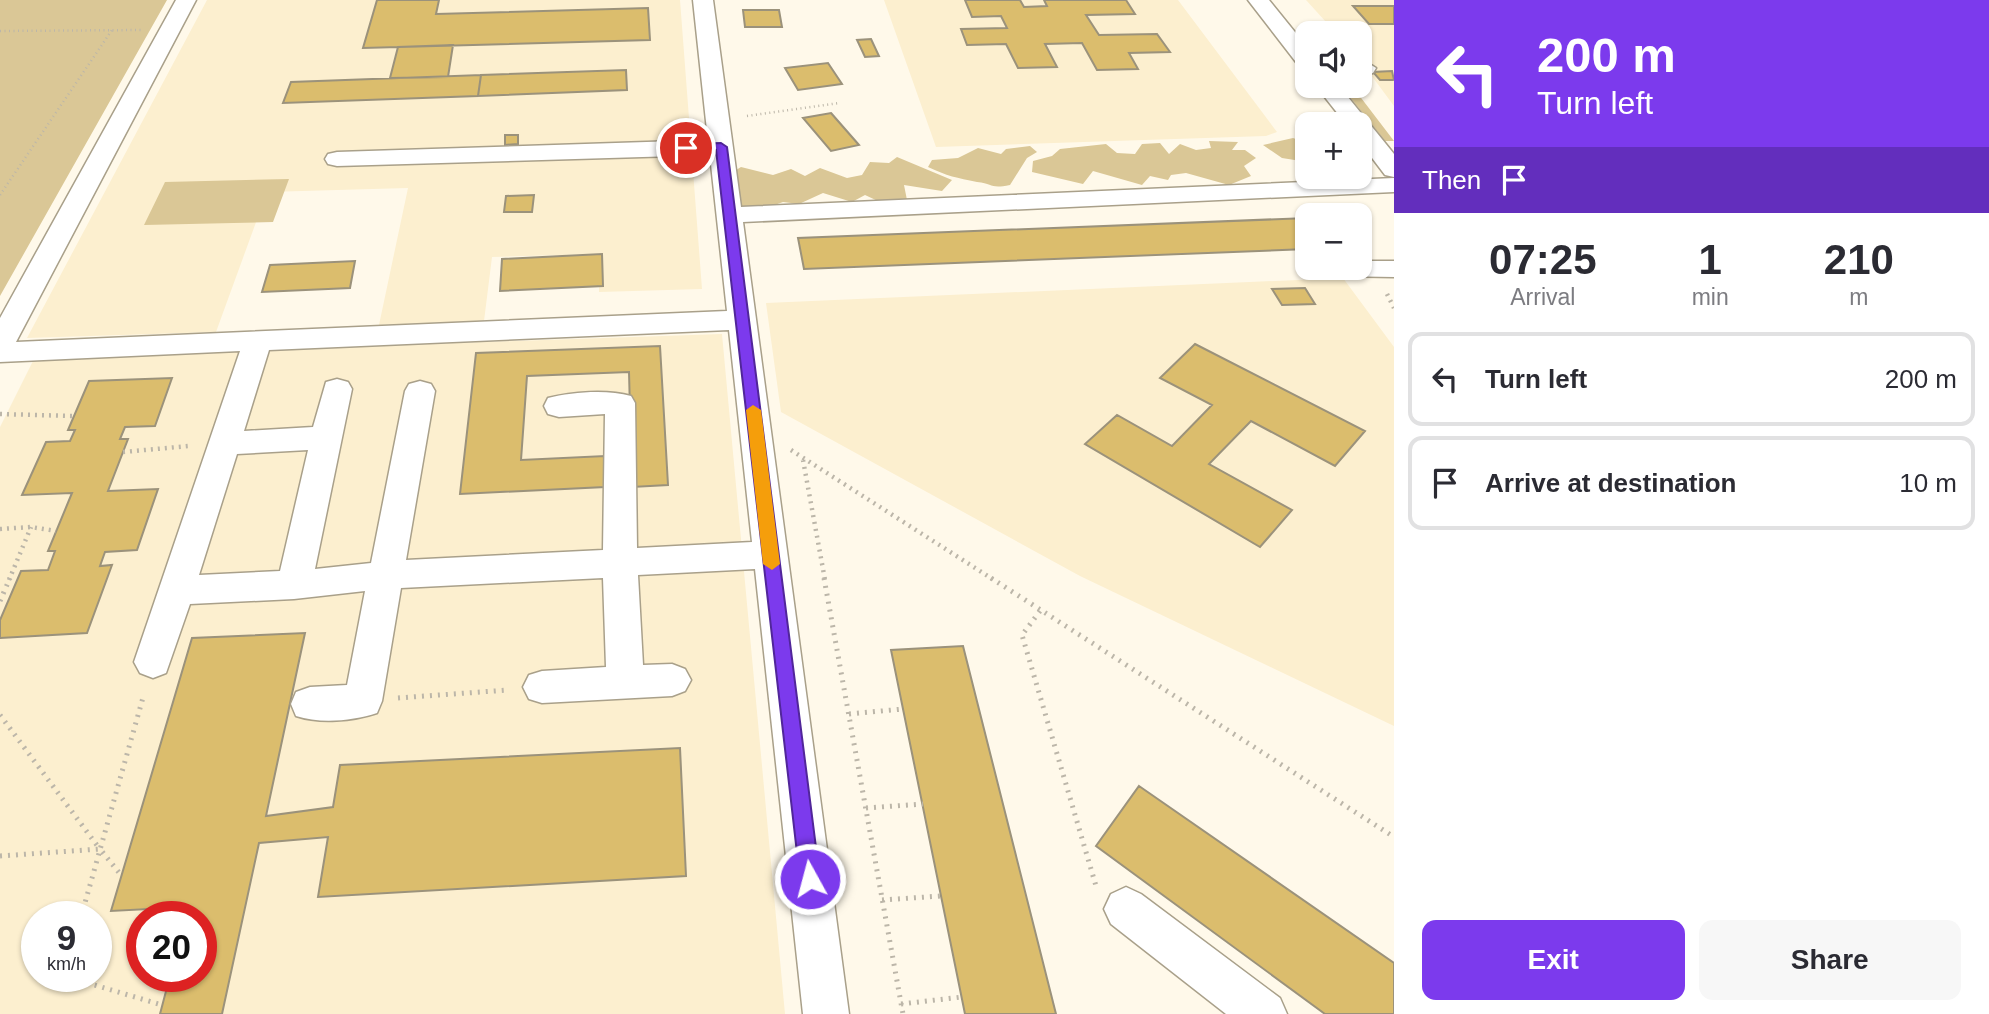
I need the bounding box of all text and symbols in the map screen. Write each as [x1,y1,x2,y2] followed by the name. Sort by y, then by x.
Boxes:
[1295,21,1372,280] map controls
[1295,21,1372,98] button: sound
[1422,28,1513,119] icon: left
[1537,28,1676,82] text: 200 m
[1537,85,1653,121] text: Turn left
[1295,112,1372,189] button: +
[656,118,716,178] pin
[667,129,705,167] icon: arrive
[1495,161,1533,199] icon: arrive
[1422,165,1481,195] text: Then
[1295,203,1372,280] button: −
[1489,236,1597,283] text: 07:25
[1698,236,1722,283] text: 1
[1824,236,1894,283] text: 210
[1510,284,1575,310] text: Arrival
[1692,284,1729,310] text: min
[1849,284,1868,310] text: m
[1426,360,1464,398] icon: left
[1485,364,1587,394] text: Turn left
[1885,364,1957,394] text: 200 m
[1426,464,1464,502] icon: arrive
[1485,468,1736,498] text: Arrive at destination
[1899,468,1957,498] text: 10 m
[773,842,847,916] position arrow
[126,901,217,992] speed limit sign: 20
[57,918,76,957] text: 9
[1422,920,1685,1000] button: Exit
[1699,920,1961,1000] button: Share
[47,954,86,974] text: km/h

